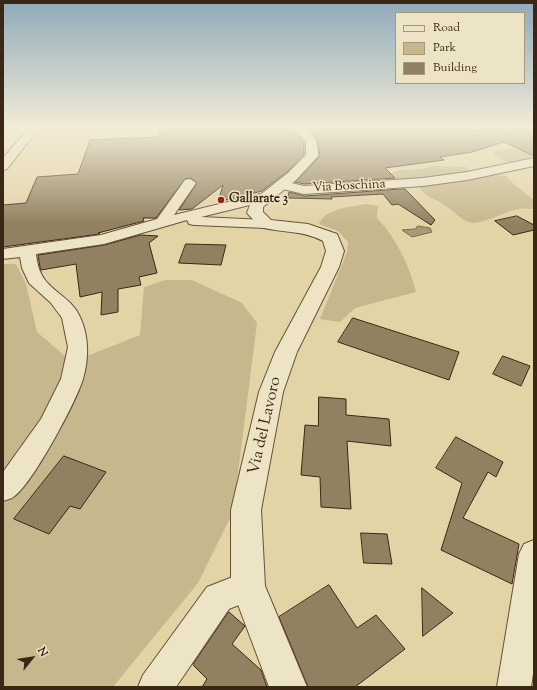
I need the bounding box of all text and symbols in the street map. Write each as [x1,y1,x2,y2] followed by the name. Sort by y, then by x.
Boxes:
[395,12,525,84] legend
[433,19,460,37] text: Road
[433,39,456,57] text: Park
[433,59,477,77] text: Building
[312,177,386,197] street label: Via Boschina
[229,192,288,208] place label: Gallarate 3
[216,195,226,205] marker: Gallarate 3
[245,375,287,477] street label: Via del Lavoro
[12,638,52,678] north arrow
[33,644,52,660] text: N

